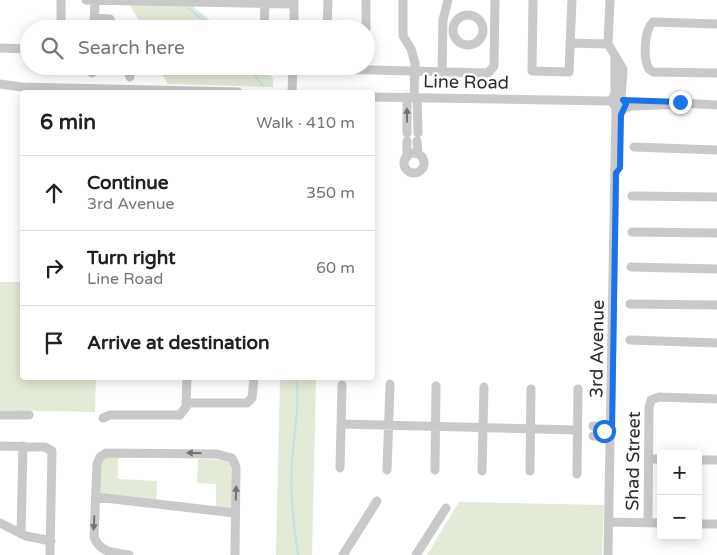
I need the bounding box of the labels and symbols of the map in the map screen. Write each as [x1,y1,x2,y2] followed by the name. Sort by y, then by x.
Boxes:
[423,70,509,94] street label: Line Road
[669,91,692,114] route end
[403,107,411,123] one-way arrow
[585,300,609,398] street label: 3rd Avenue
[621,411,645,511] street label: Shad Street
[593,420,616,443] route start
[186,449,202,457] one-way arrow
[232,485,240,501] one-way arrow
[90,515,98,531] one-way arrow

